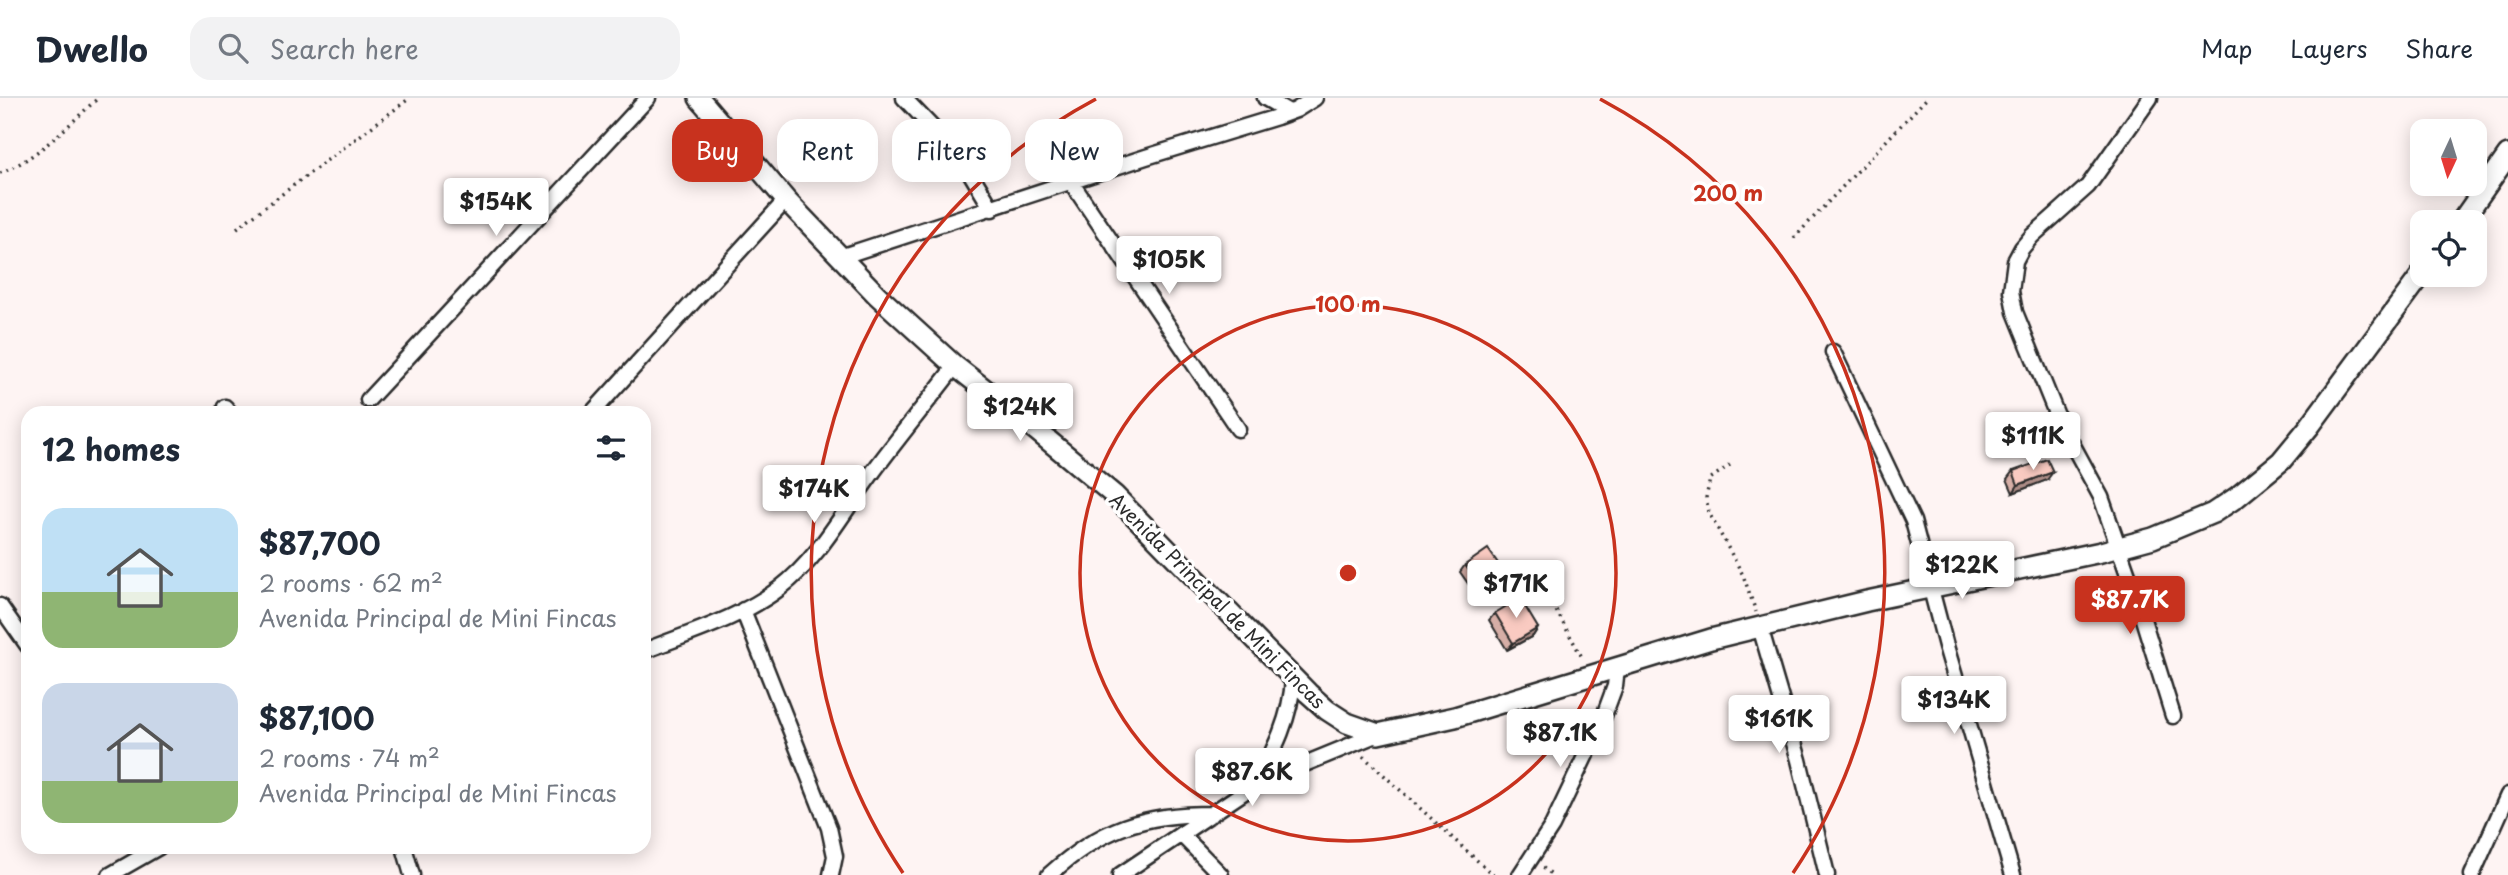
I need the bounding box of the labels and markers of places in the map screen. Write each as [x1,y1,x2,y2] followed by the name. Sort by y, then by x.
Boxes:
[447,178,545,238] pin: $154K
[1120,236,1218,296] pin: $105K
[971,384,1069,443] pin: $124K
[1984,412,2082,472] pin: $111K
[765,466,863,525] pin: $174K
[1913,542,2011,601] pin: $122K
[1467,560,1565,620] pin: $171K
[1336,561,1360,585] centre of rings
[2073,576,2187,636] pin: $87.7K
[1905,676,2003,736] pin: $134K
[1730,696,1828,755] pin: $161K
[1503,710,1617,769] pin: $87.1K
[1195,748,1309,808] pin: $87.6K

